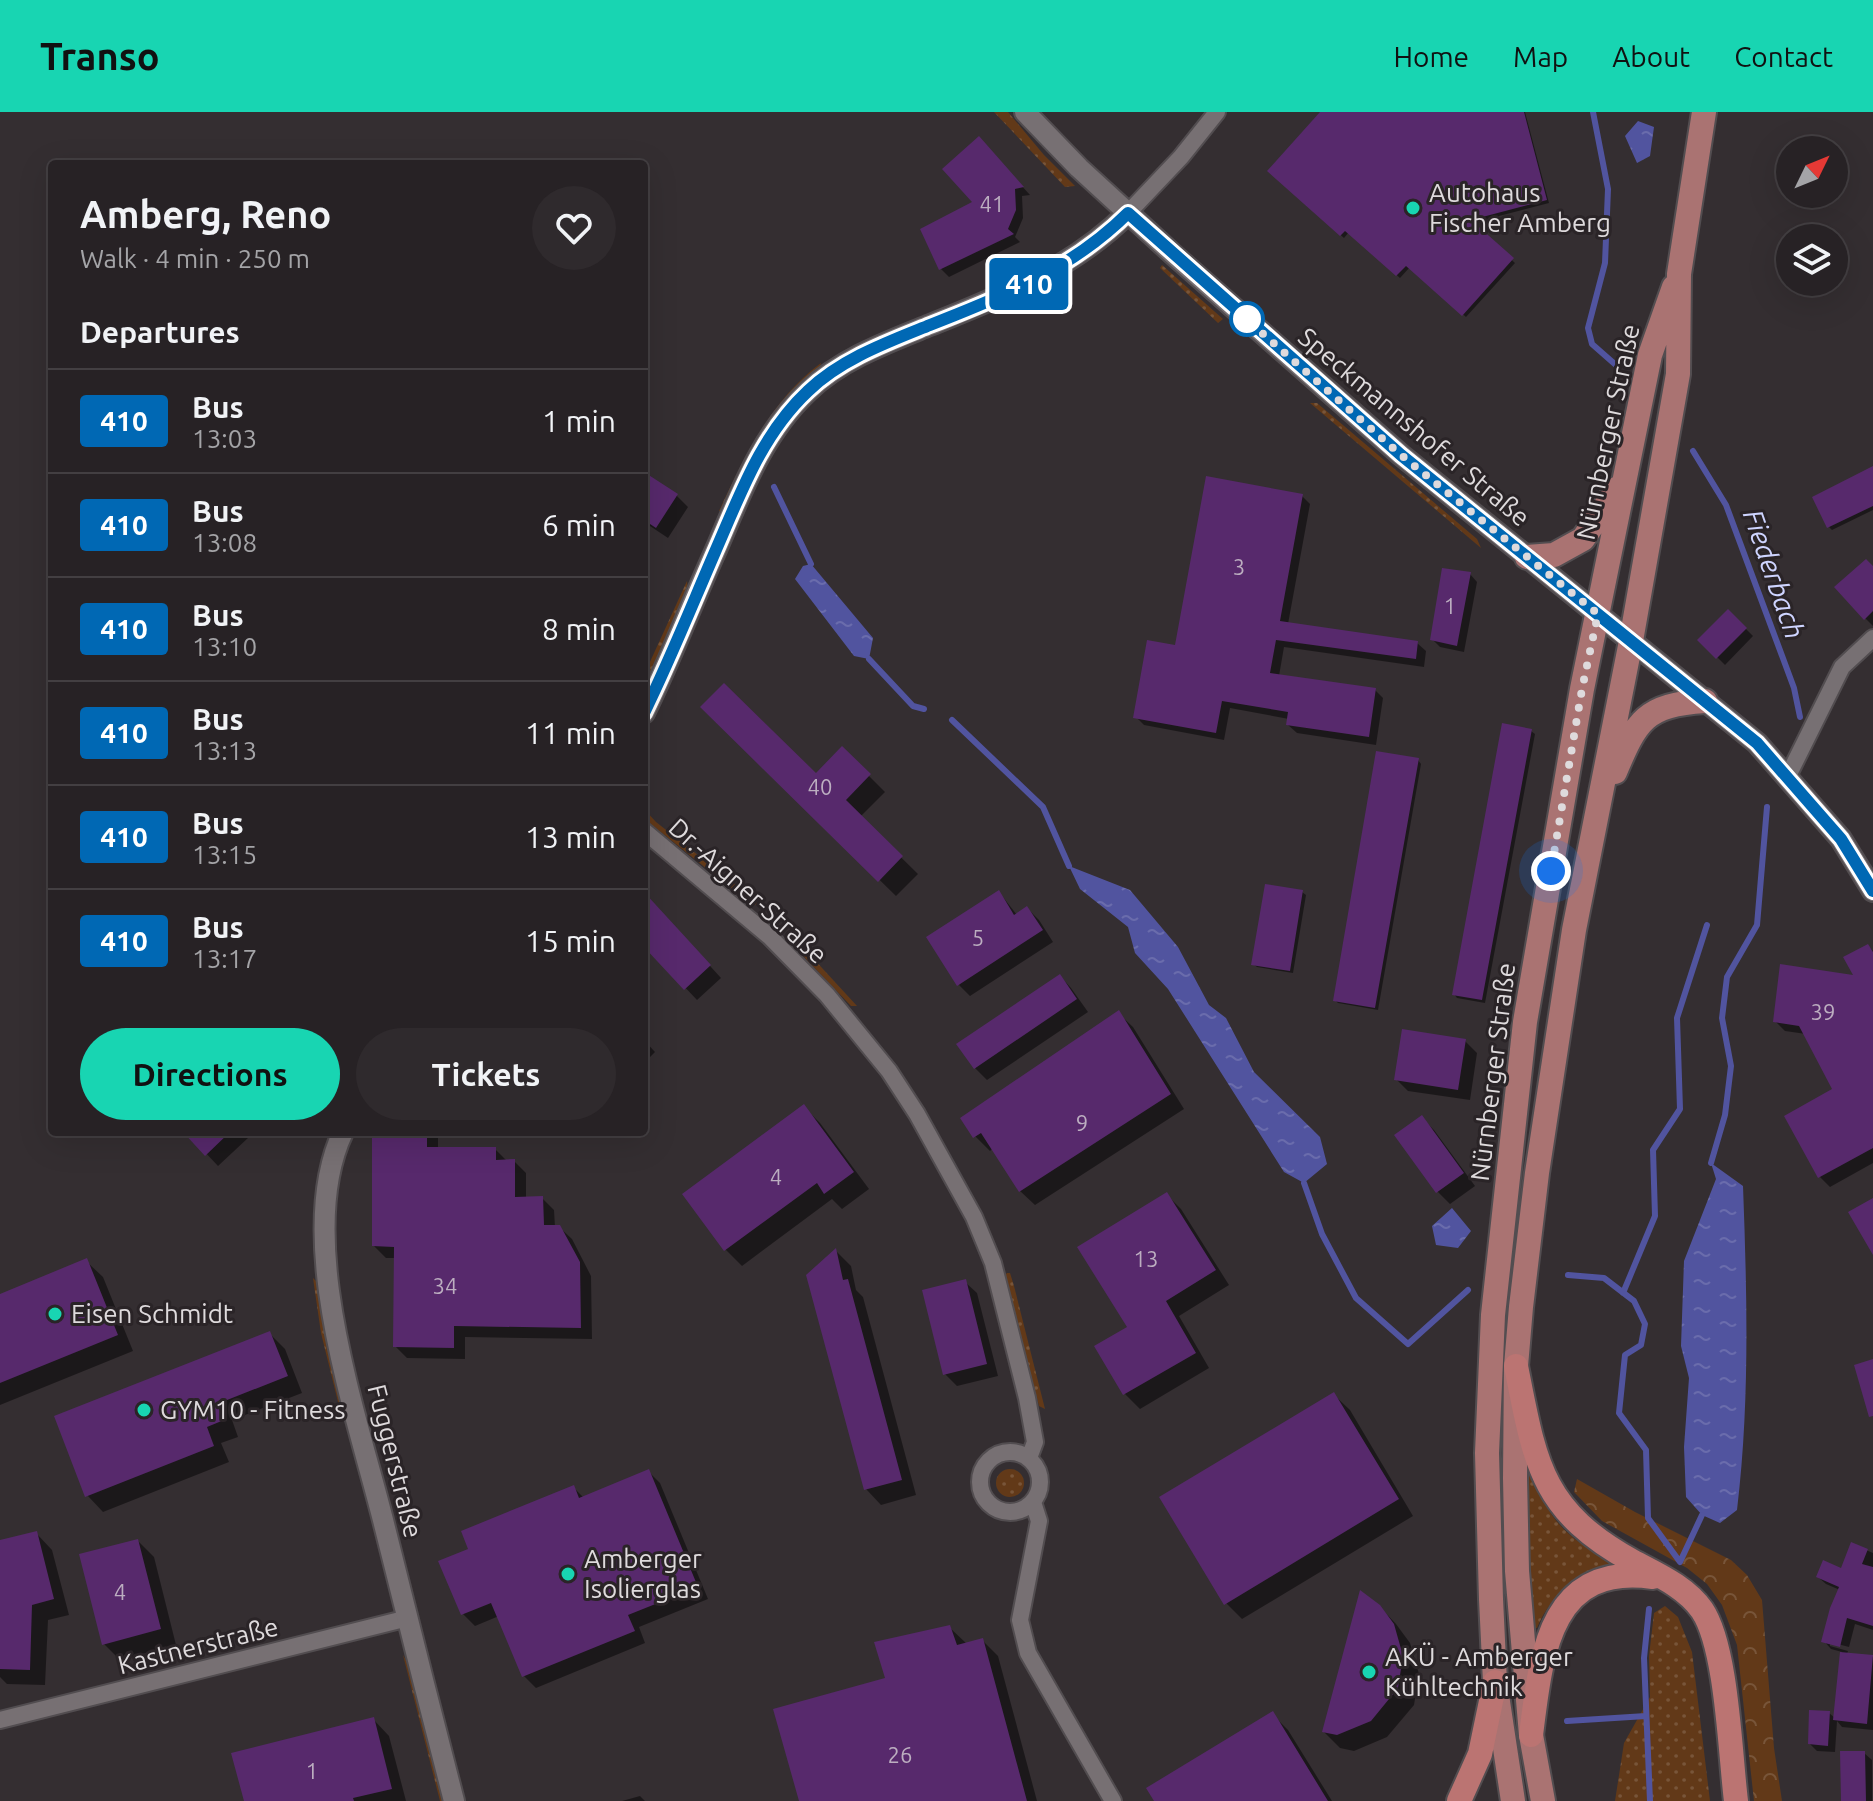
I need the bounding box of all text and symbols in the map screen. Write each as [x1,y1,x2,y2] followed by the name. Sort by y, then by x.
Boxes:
[40,35,160,77] text: Transo
[1394,41,1469,72] text: Home
[1513,41,1568,72] text: Map
[1612,41,1690,72] text: About
[1734,41,1833,72] text: Contact
[1776,136,1848,208] north arrow
[1776,136,1848,296] map controls
[1429,178,1611,237] place label: Autohaus Fischer Amberg
[532,186,616,270] button: heart
[980,191,1004,216] house number: 41
[80,193,331,235] text: Amberg, Reno
[1404,199,1422,217] marker: Autohaus Fischer Amberg
[1776,224,1848,296] button: layers
[80,244,310,273] text: Walk · 4 min · 250 m
[983,258,1075,310] line badge: 410
[1005,268,1053,299] text: 410
[1230,302,1264,336] unlabelled marker
[80,315,240,349] text: Departures
[1570,321,1645,542] street label: Nürnberger Straße
[1293,322,1536,532] street label: Speckmannshofer Straße
[192,390,244,424] text: Bus
[542,404,616,438] text: 1 min
[100,405,148,436] text: 410
[192,424,257,453] text: 13:03
[192,494,244,528] text: Bus
[1738,505,1811,643] water label: Fiederbach
[542,508,616,542] text: 6 min
[100,509,148,540] text: 410
[192,528,257,557] text: 13:08
[1233,554,1245,579] house number: 3
[1444,593,1456,618] house number: 1
[192,598,244,632] text: Bus
[542,612,616,646] text: 8 min
[100,613,148,644] text: 410
[192,632,257,661] text: 13:10
[192,702,244,736] text: Bus
[525,716,616,750] text: 11 min
[100,717,148,748] text: 410
[192,736,257,765] text: 13:13
[808,774,832,799] house number: 40
[192,806,244,840] text: Bus
[663,812,833,969] street label: Dr.-Aigner-Straße
[525,820,616,854] text: 13 min
[100,821,148,852] text: 410
[192,840,257,869] text: 13:15
[1531,851,1571,891] your location
[192,910,244,944] text: Bus
[525,924,616,958] text: 15 min
[100,925,148,956] text: 410
[972,925,984,950] house number: 5
[192,944,257,973] text: 13:17
[1465,961,1520,1183] street label: Nürnberger Straße
[1811,999,1835,1024] house number: 39
[80,1028,340,1120] button: Directions
[356,1028,616,1120] button: Tickets
[1076,1110,1088,1135] house number: 9
[770,1164,782,1189] house number: 4
[1134,1246,1158,1271] house number: 13
[433,1273,457,1298] house number: 34
[71,1299,233,1328] place label: Eisen Schmidt
[46,1305,64,1323] marker: Eisen Schmidt
[362,1381,429,1541] street label: Fuggerstraße
[160,1395,346,1424] place label: GYM10 - Fitness
[135,1401,153,1419] marker: GYM10 - Fitness
[584,1544,702,1603] place label: Amberger Isolierglas
[559,1565,577,1583] marker: Amberger Isolierglas
[114,1579,126,1604] house number: 4
[115,1612,281,1679] street label: Kastnerstraße
[1385,1642,1573,1701] place label: AKÜ - Amberger Kühltechnik
[1360,1663,1378,1681] marker: AKÜ - Amberger Kühltechnik
[888,1742,912,1767] house number: 26
[306,1758,318,1783] house number: 1

